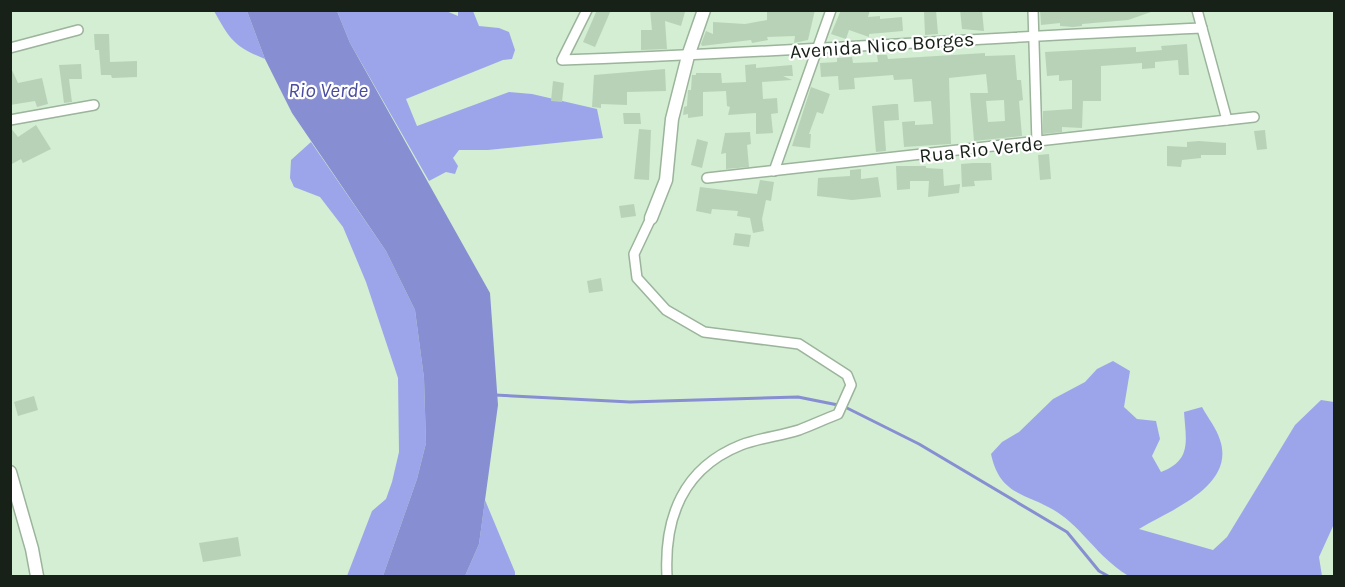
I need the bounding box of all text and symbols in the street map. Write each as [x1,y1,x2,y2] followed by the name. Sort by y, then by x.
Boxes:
[789,28,975,63] street label: Avenida Nico Borges
[288,78,368,102] water label: Rio Verde
[918,132,1044,167] street label: Rua Rio Verde

